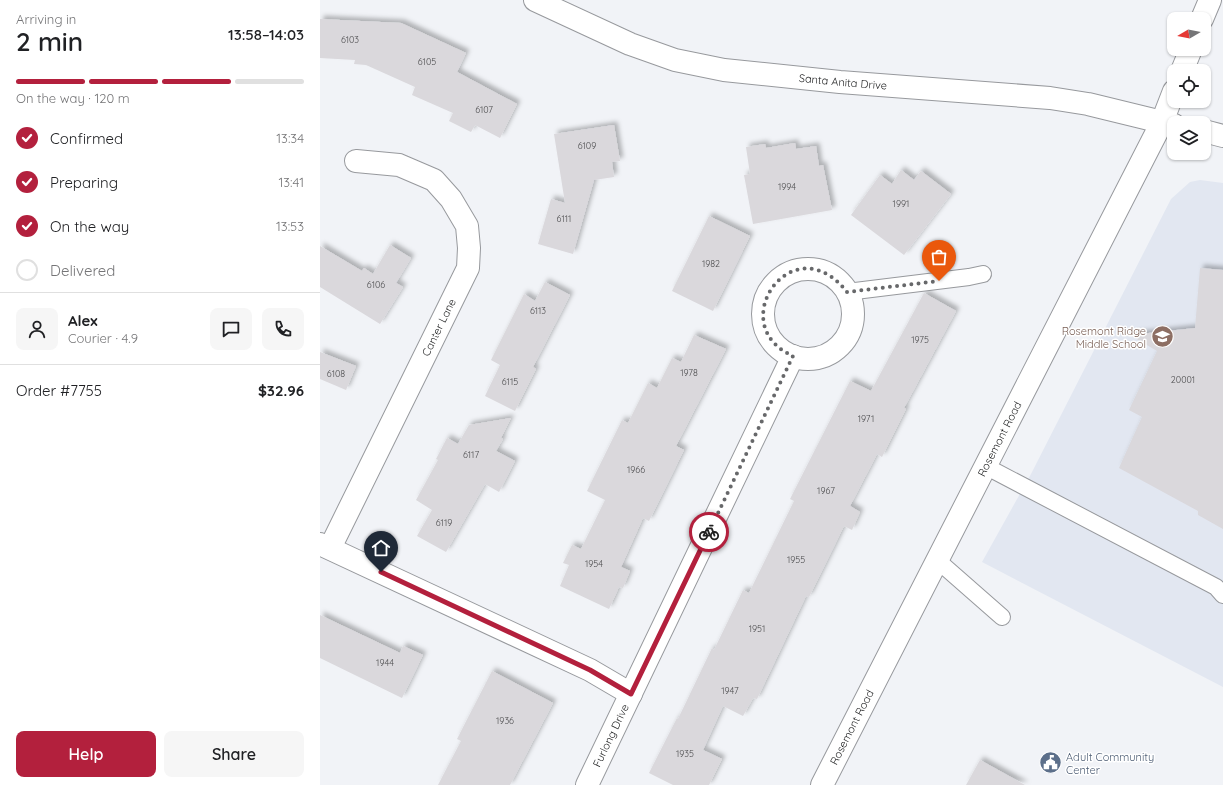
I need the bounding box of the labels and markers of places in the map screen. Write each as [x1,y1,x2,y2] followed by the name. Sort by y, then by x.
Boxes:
[922,240,956,281] pin
[1062,324,1146,351] place label: Rosemont Ridge Middle School
[1149,324,1175,350] school or university icon: Rosemont Ridge Middle School
[364,531,398,572] pin
[1037,750,1063,776] public building icon: Adult Community Center
[1066,750,1154,777] place label: Adult Community Center

